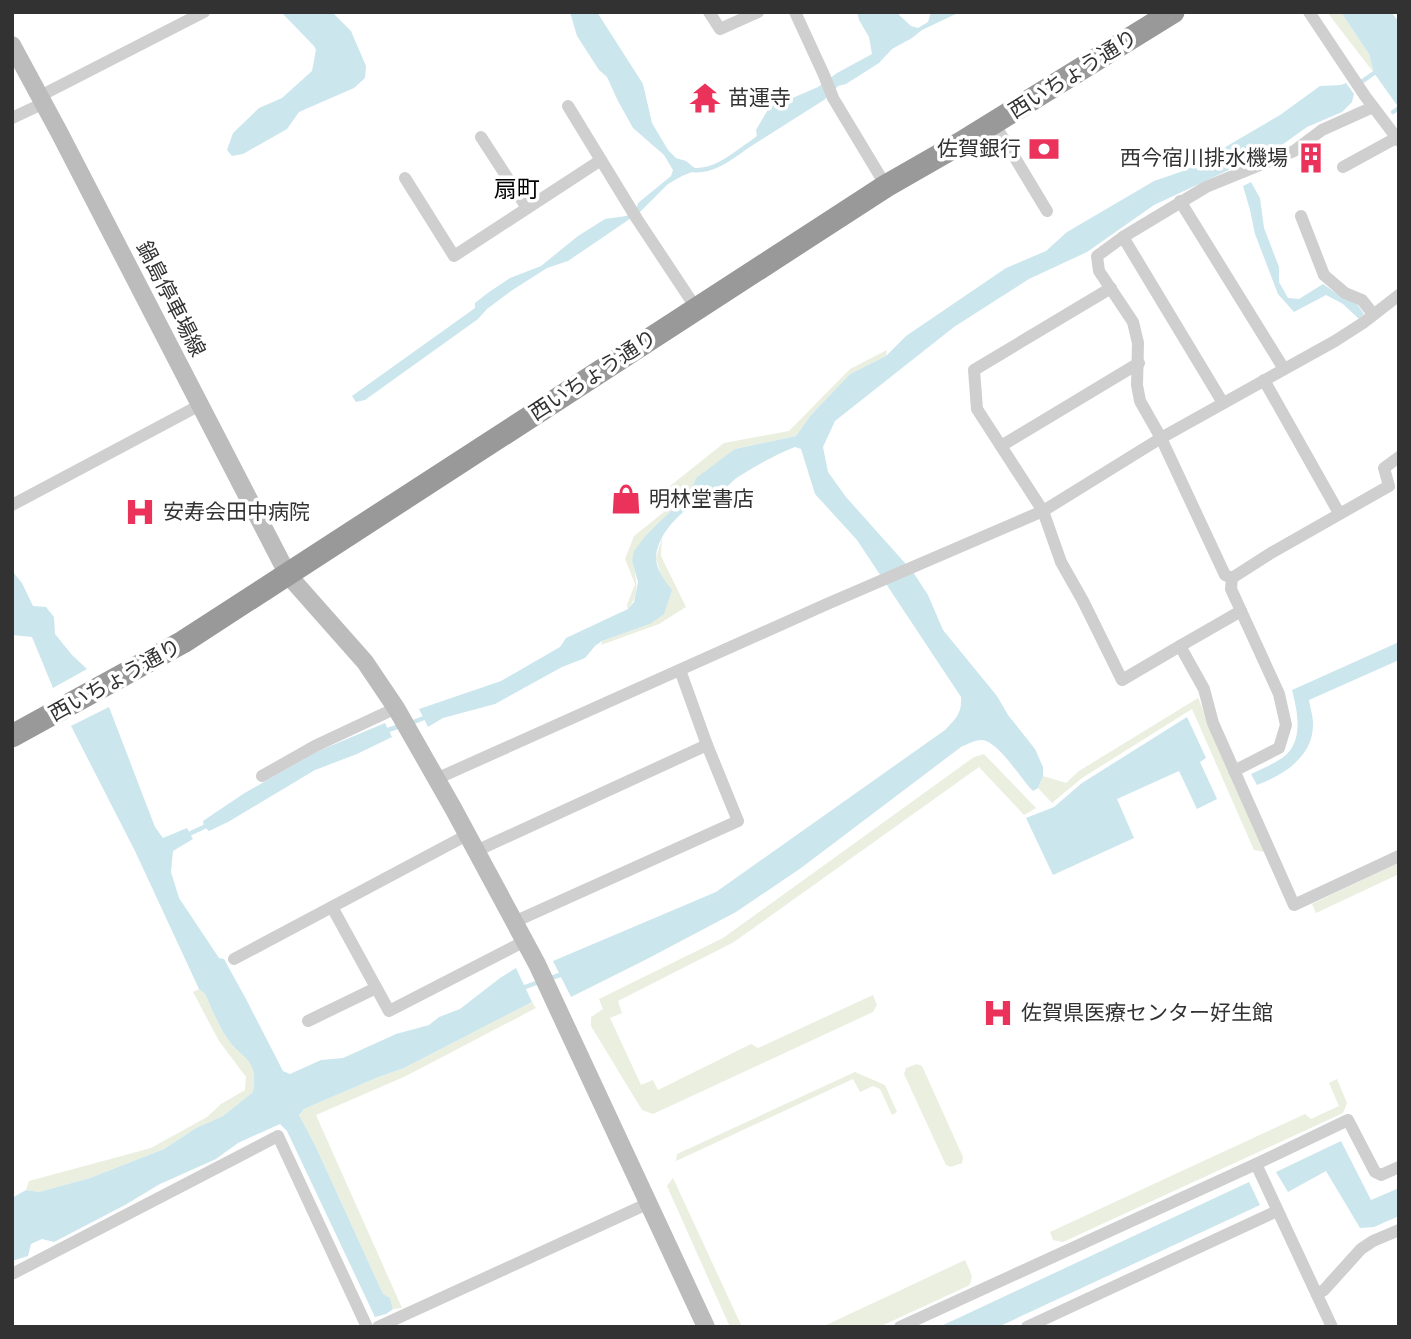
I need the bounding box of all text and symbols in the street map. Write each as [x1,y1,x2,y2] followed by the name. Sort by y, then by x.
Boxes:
[1004,25,1142,123] street label: 西いちょう通り
[688,81,722,115] temple icon: 苗運寺
[728,86,791,110] place label: 苗運寺
[1027,132,1061,166] bank icon: 佐賀銀行
[937,137,1021,161] place label: 佐賀銀行
[1294,141,1328,175] building icon: 西今宿川排水機場
[1120,146,1288,170] place label: 西今宿川排水機場
[494,176,540,202] district label: 扇町
[132,237,210,361] street label: 鍋島停車場線
[525,325,661,425] street label: 西いちょう通り
[609,482,643,516] shop icon: 明林堂書店
[649,487,754,511] place label: 明林堂書店
[123,495,157,529] hospital icon: 安寿会田中病院
[163,500,310,524] place label: 安寿会田中病院
[45,634,185,726] street label: 西いちょう通り
[981,996,1015,1030] hospital icon: 佐賀県医療センター好生館
[1021,1001,1273,1025] place label: 佐賀県医療センター好生館

